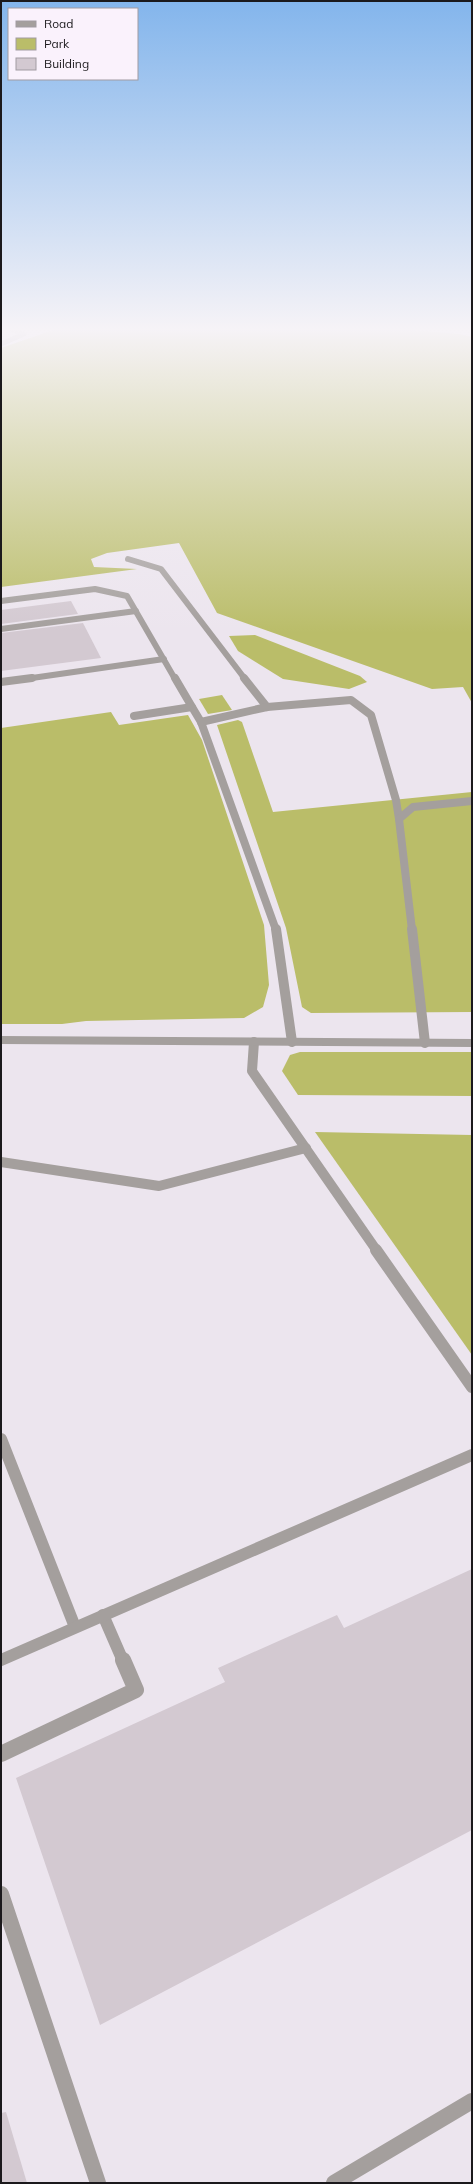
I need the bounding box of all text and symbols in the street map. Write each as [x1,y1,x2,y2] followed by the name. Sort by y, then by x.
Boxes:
[8,8,138,80] legend
[44,16,73,31] text: Road
[44,36,70,51] text: Park
[44,56,89,71] text: Building

